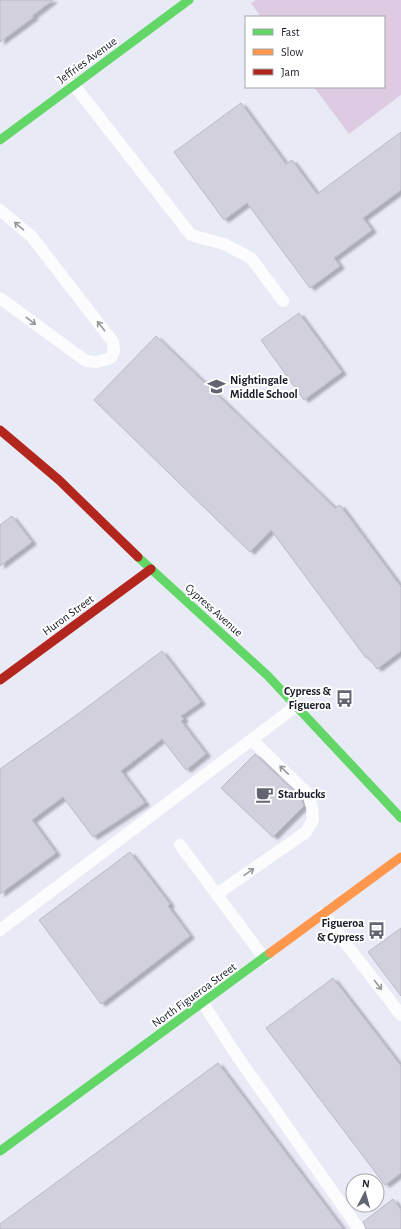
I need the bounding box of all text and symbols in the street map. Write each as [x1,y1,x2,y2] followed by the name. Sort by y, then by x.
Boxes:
[245,16,385,88] legend
[281,26,300,38] text: Fast
[55,35,119,85] street label: Jeffries Avenue
[281,46,303,58] text: Slow
[281,66,300,78] text: Jam
[14,222,25,231] one-way arrow
[26,317,37,325] one-way arrow
[97,321,105,332] one-way arrow
[230,374,298,400] place label: Nightingale Middle School
[207,377,227,397] school or university icon: Nightingale Middle School
[182,581,245,639] street label: Cypress Avenue
[40,592,96,638] street label: Huron Street
[284,685,331,711] place label: Cypress & Figueroa
[334,688,354,708] bus stop icon: Cypress & Figueroa
[279,766,289,775] one-way arrow
[255,784,275,804] cafe icon: Starbucks
[278,788,326,800] place label: Starbucks
[244,868,255,876] one-way arrow
[317,917,364,944] place label: Figueroa & Cypress
[367,920,387,940] bus stop icon: Figueroa & Cypress
[150,960,238,1029] street label: North Figueroa Street
[373,979,382,990] one-way arrow
[345,1173,385,1213] north arrow
[362,1178,370,1189] text: N

